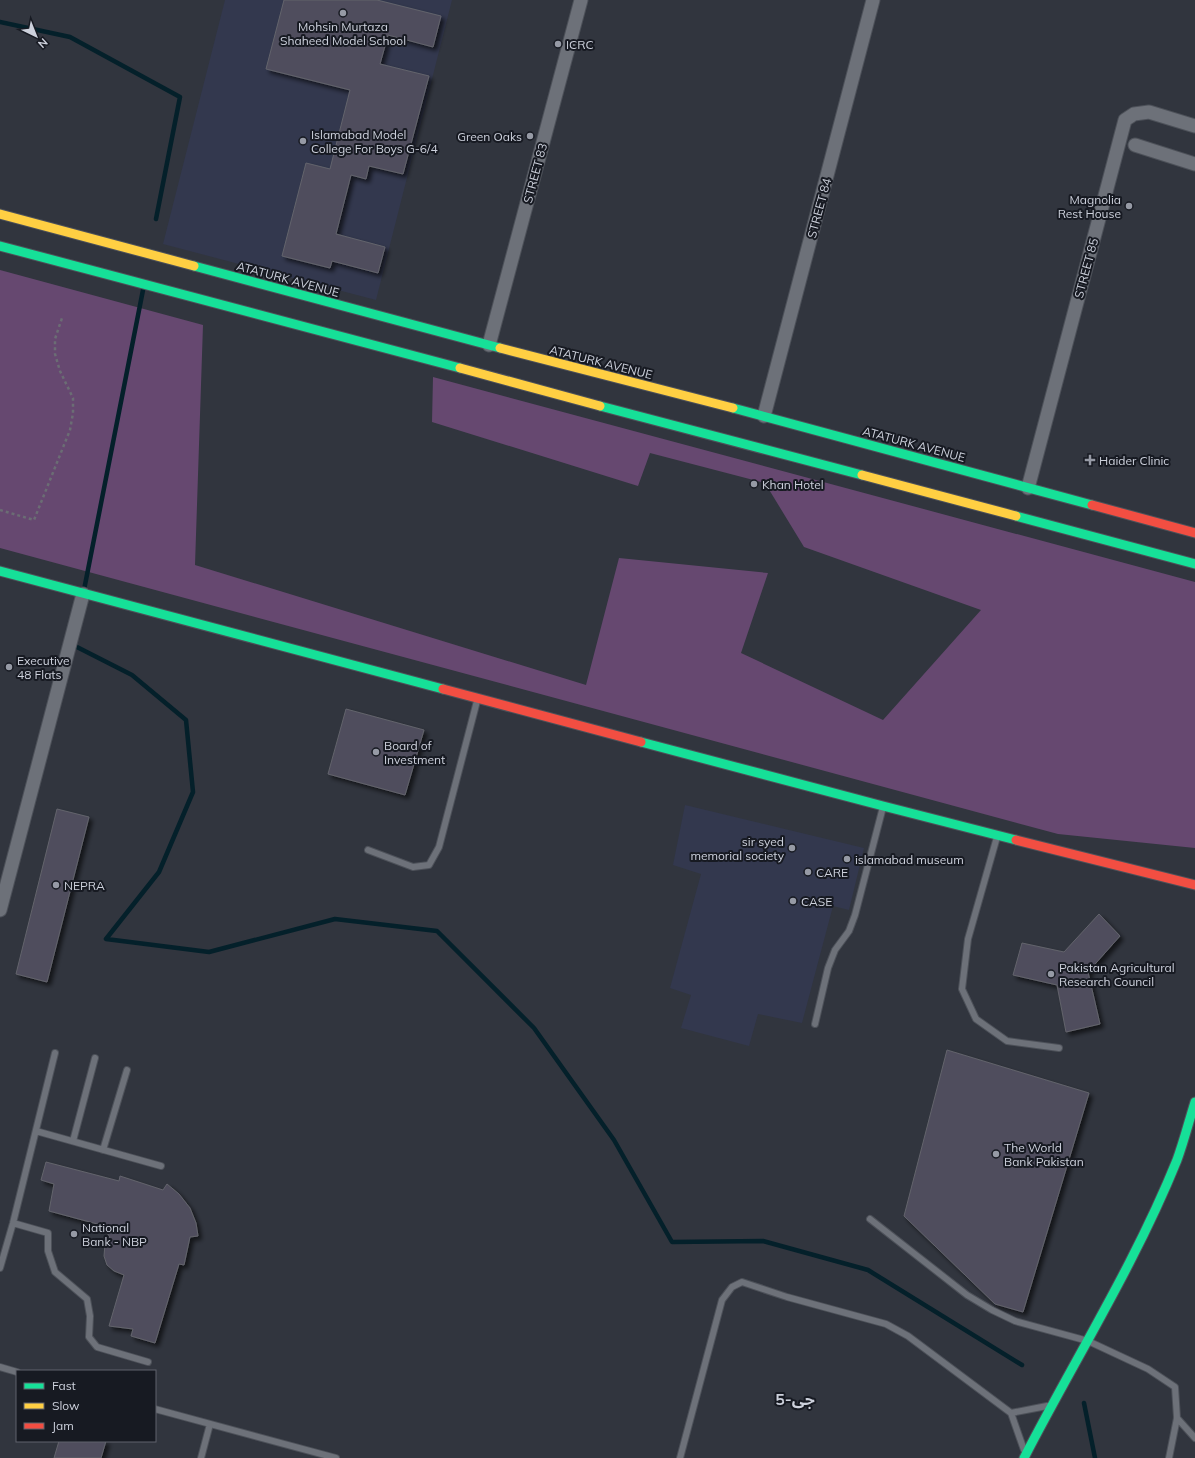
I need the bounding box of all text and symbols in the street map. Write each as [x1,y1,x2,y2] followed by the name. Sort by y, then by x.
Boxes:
[338,8,348,18] marker: Mohsin Murtaza Shaheed Model School
[16,16,56,56] north arrow
[280,19,406,48] place label: Mohsin Murtaza Shaheed Model School
[35,35,51,51] text: N
[566,37,594,52] place label: ICRC
[553,39,563,49] marker: ICRC
[311,127,438,156] place label: Islamabad Model College For Boys G-6/4
[457,129,522,144] place label: Green Oaks
[525,131,535,141] marker: Green Oaks
[298,136,308,146] marker: Islamabad Model College For Boys G-6/4
[520,141,550,205] street label: STREET 83
[804,176,834,240] street label: STREET 84
[1058,192,1121,221] place label: Magnolia Rest House
[1124,201,1134,211] marker: Magnolia Rest House
[1071,236,1101,300] street label: STREET 85
[235,258,341,300] street label: ATATURK AVENUE
[548,342,654,382] street label: ATATURK AVENUE
[861,423,967,465] street label: ATATURK AVENUE
[1099,453,1169,468] place label: Haider Clinic
[1084,454,1096,466] marker: Haider Clinic
[762,477,824,492] place label: Khan Hotel
[749,479,759,489] marker: Khan Hotel
[17,653,70,682] place label: Executive 48 Flats
[4,662,14,672] marker: Executive 48 Flats
[384,738,445,767] place label: Board of Investment
[371,747,381,757] marker: Board of Investment
[690,834,785,863] place label: sir syed memorial society
[787,843,797,853] marker: sir syed memorial society
[855,852,964,867] place label: islamabad museum
[842,854,852,864] marker: islamabad museum
[816,865,848,880] place label: CARE
[803,867,813,877] marker: CARE
[64,878,105,893] place label: NEPRA
[51,880,61,890] marker: NEPRA
[801,894,832,909] place label: CASE
[788,896,798,906] marker: CASE
[1059,960,1175,989] place label: Pakistan Agricultural Research Council
[1046,969,1056,979] marker: Pakistan Agricultural Research Council
[1004,1140,1084,1169] place label: The World Bank Pakistan
[991,1149,1001,1159] marker: The World Bank Pakistan
[82,1220,147,1249] place label: National Bank - NBP
[69,1229,79,1239] marker: National Bank - NBP
[16,1370,156,1442] legend
[52,1378,76,1393] text: Fast
[775,1389,815,1409] district label: جی-5
[52,1398,80,1413] text: Slow
[52,1418,74,1433] text: Jam

